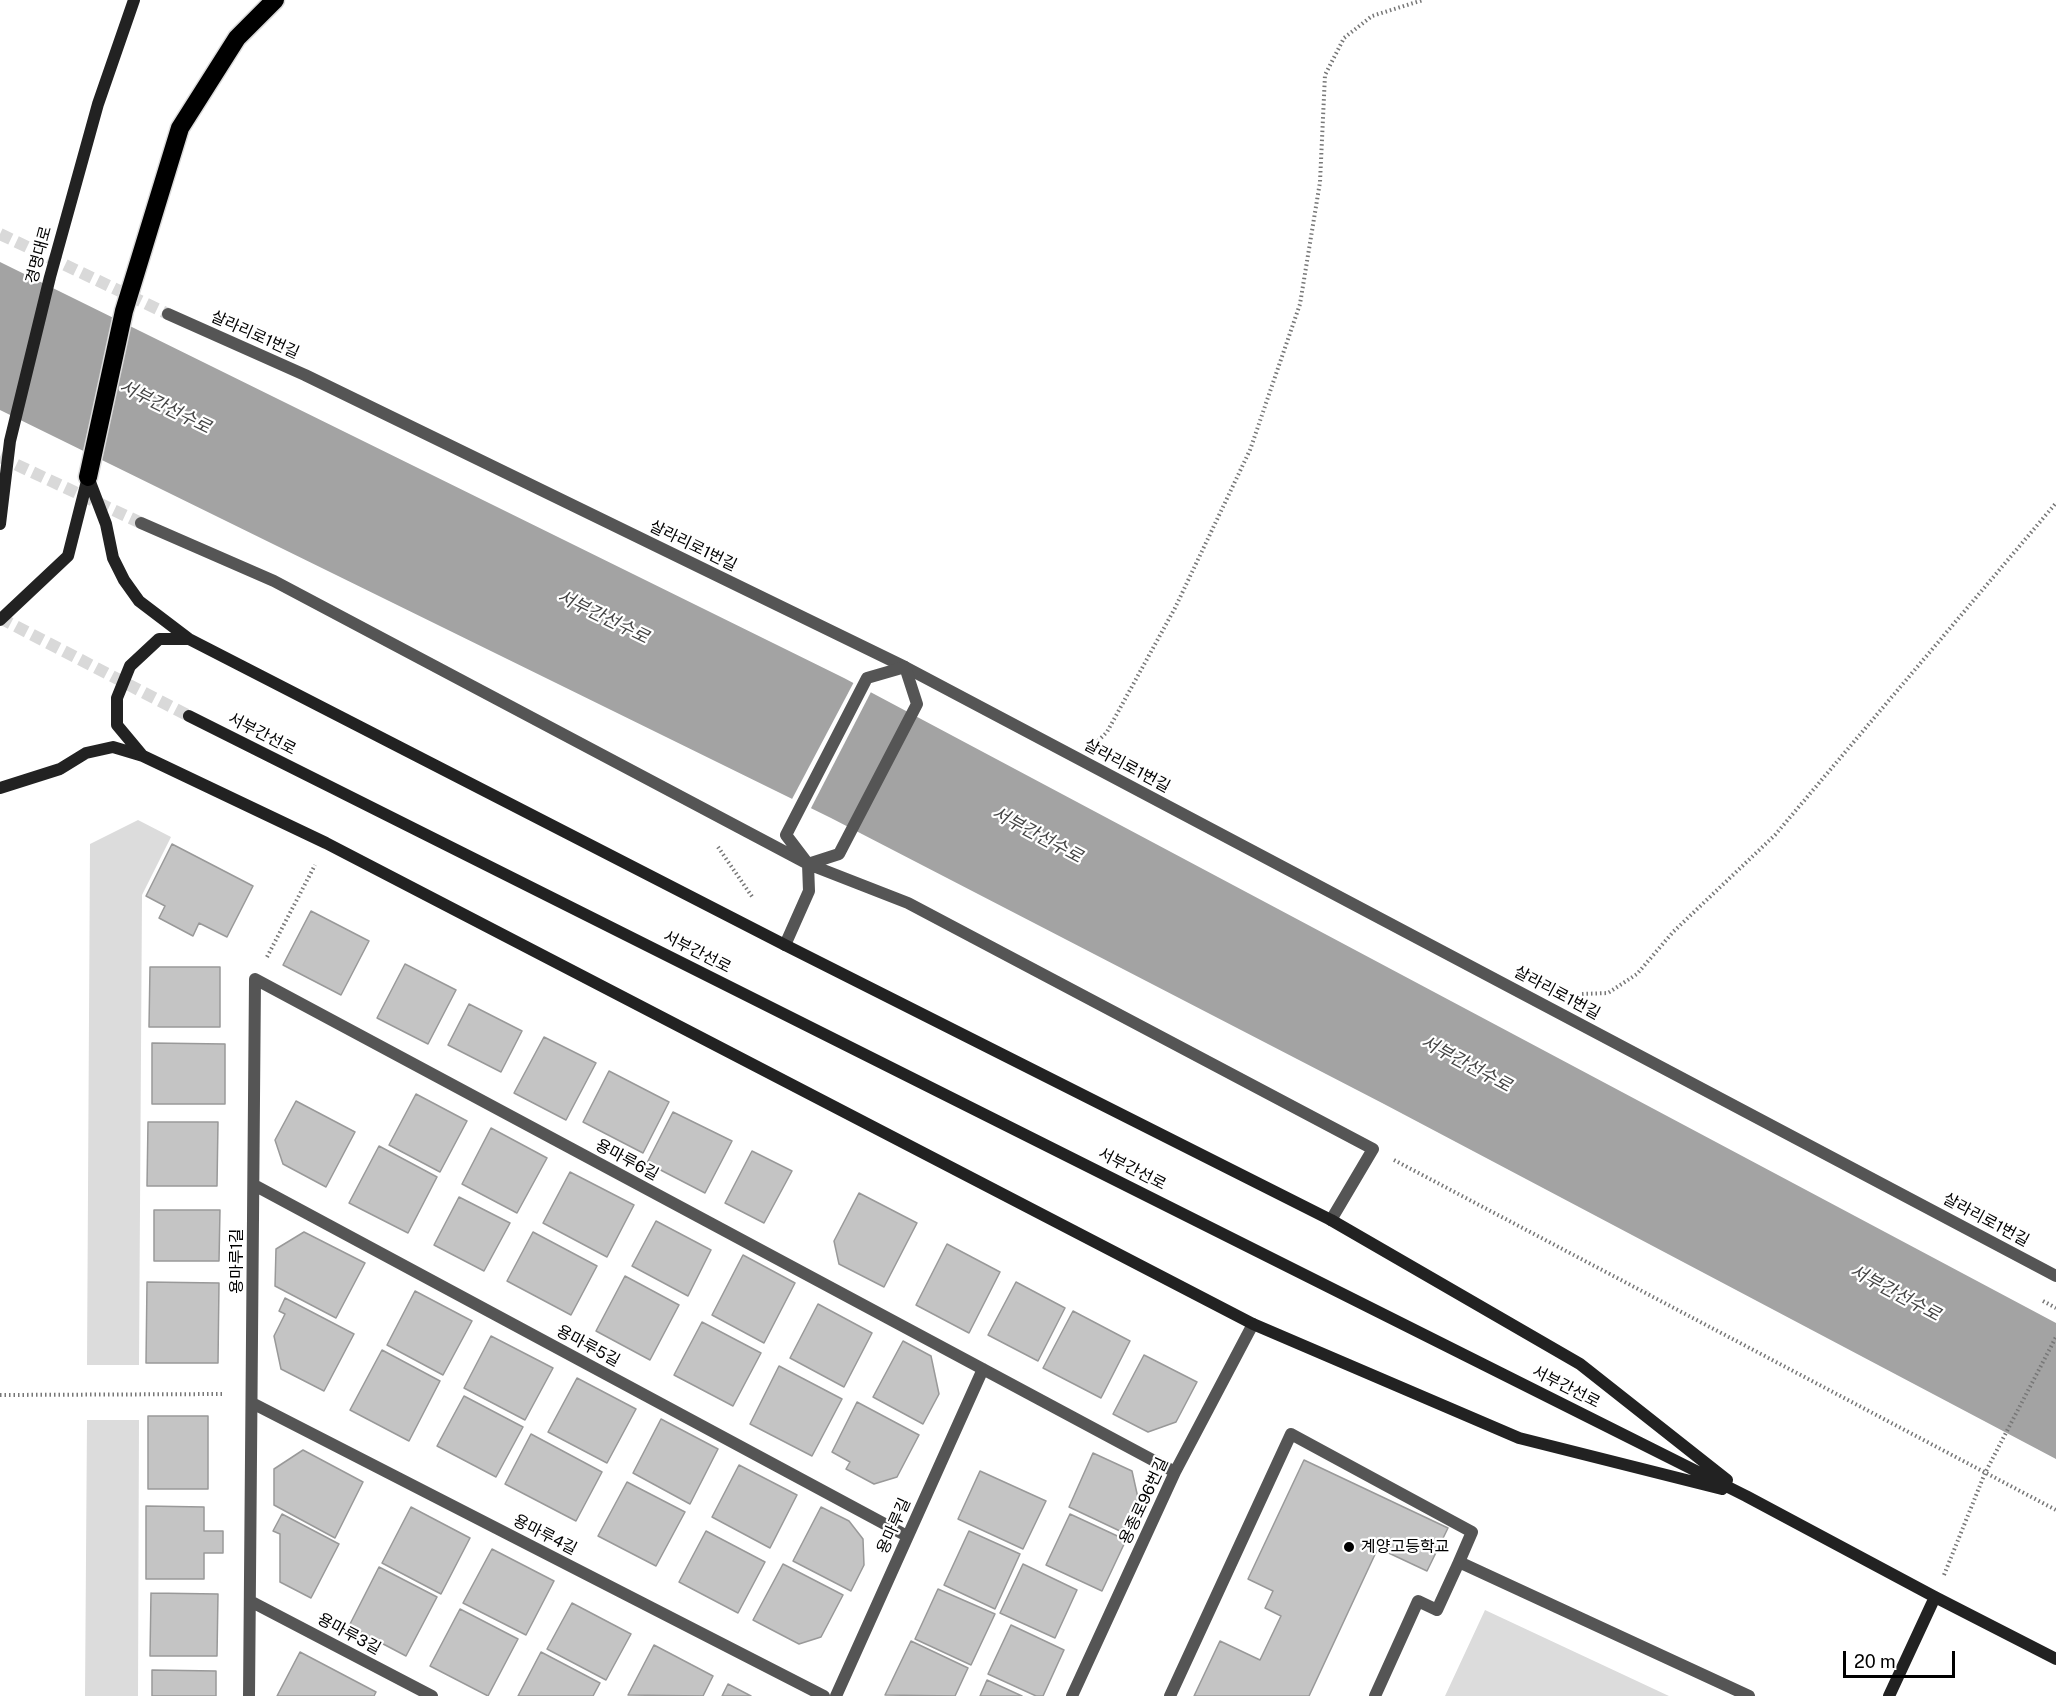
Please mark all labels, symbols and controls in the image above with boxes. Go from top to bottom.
street label: 경명대로 [22,224,56,286]
street label: 살라리로1번길 [208,307,302,363]
water label: 서부간선수로 [116,376,214,438]
street label: 살라리로1번길 [646,517,740,575]
water label: 서부간선수로 [554,586,652,648]
street label: 서부간선로 [225,709,299,759]
street label: 살라리로1번길 [1081,735,1173,797]
water label: 서부간선수로 [988,802,1086,868]
street label: 서부간선로 [660,927,734,977]
street label: 살라리로1번길 [1511,962,1603,1024]
water label: 서부간선수로 [1417,1031,1515,1097]
street label: 용마루6길 [592,1135,662,1185]
street label: 서부간선로 [1095,1144,1169,1194]
street label: 살라리로1번길 [1940,1189,2032,1251]
street label: 용마루1길 [227,1228,247,1294]
water label: 서부간선수로 [1846,1260,1944,1326]
street label: 용마루5길 [553,1321,623,1371]
street label: 서부간선로 [1529,1362,1603,1412]
street label: 용종로96번길 [1116,1455,1172,1547]
street label: 용마루길 [873,1495,915,1557]
street label: 용마루4길 [510,1511,580,1559]
place label: 계양고등학교 [1361,1537,1449,1557]
marker: 계양고등학교 [1342,1540,1356,1554]
street label: 용마루3길 [314,1609,384,1659]
scale bar [1846,1639,1958,1677]
text: 20 m [1854,1651,1896,1672]

